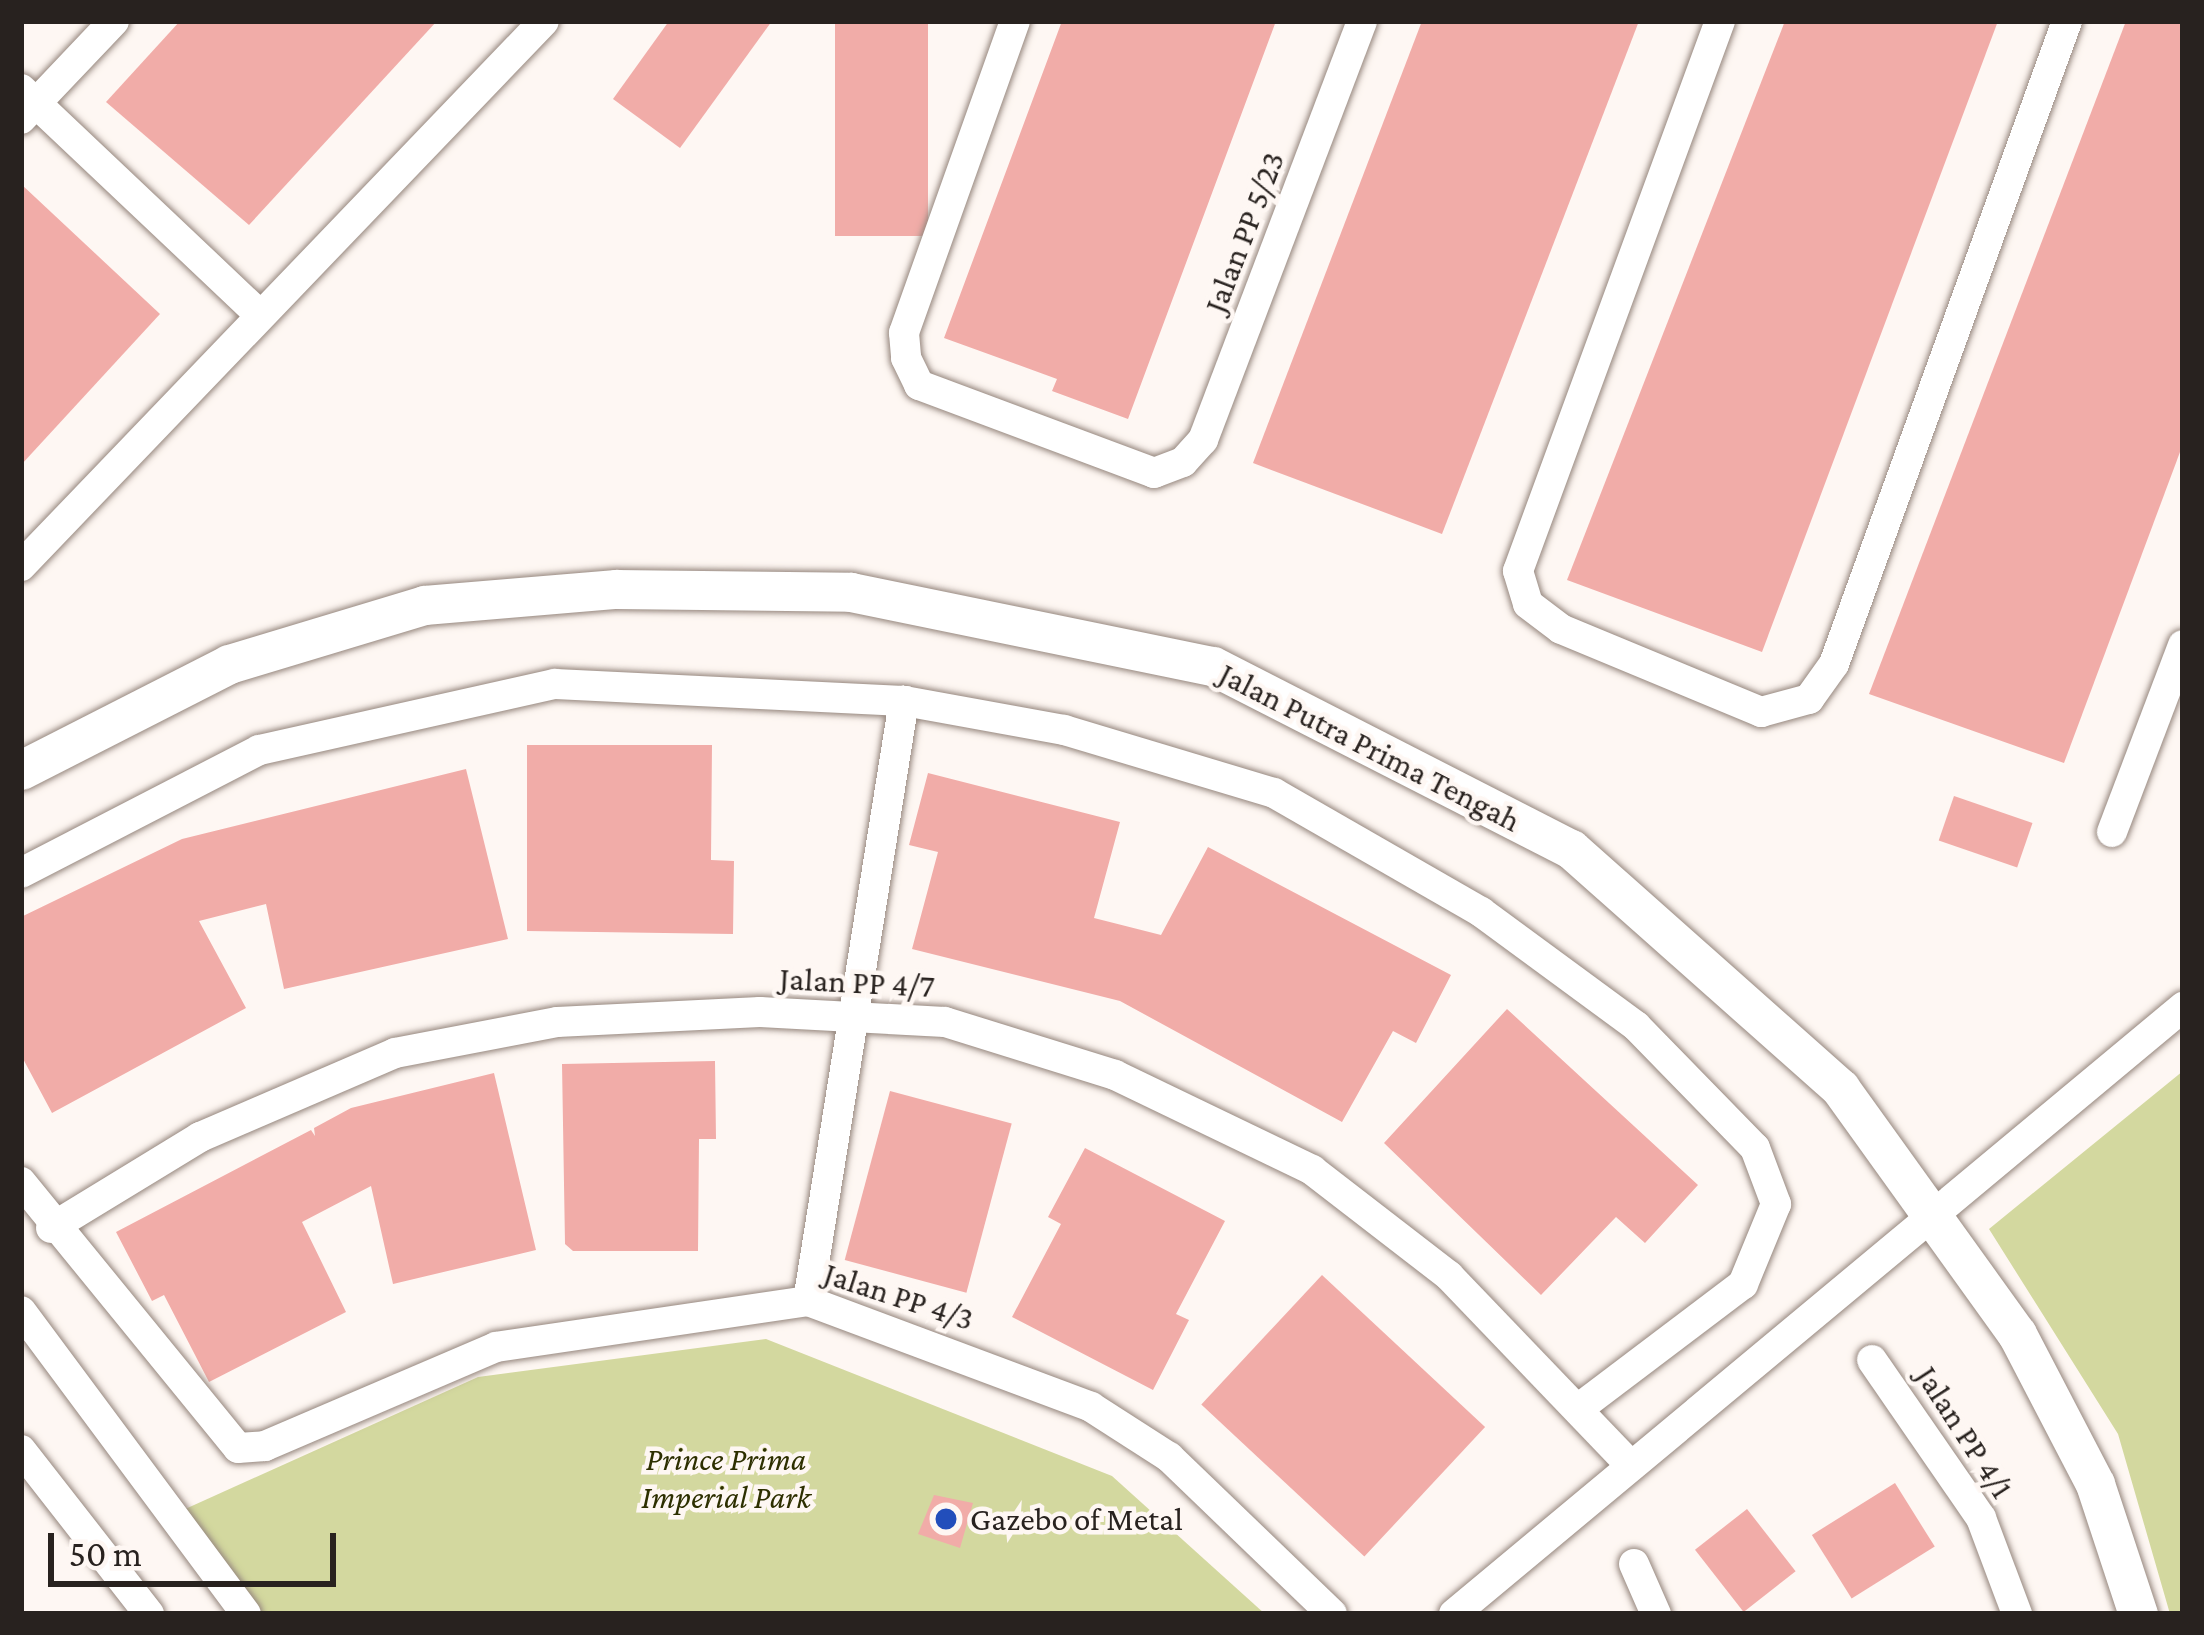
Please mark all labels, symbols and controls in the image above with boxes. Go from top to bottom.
street label: Jalan PP 5/23 [1195,146,1293,318]
street label: Jalan Putra Prima Tengah [1213,654,1527,840]
street label: Jalan PP 4/7 [779,958,935,1006]
street label: Jalan PP 4/3 [819,1253,979,1339]
street label: Jalan PP 4/1 [1908,1358,2022,1506]
park label: Prince Prima Imperial Park [641,1439,811,1517]
place label: Gazebo of Metal [970,1499,1183,1539]
marker: Gazebo of Metal [933,1506,959,1532]
scale bar [54,1509,342,1583]
text: 50 m [69,1534,142,1574]

